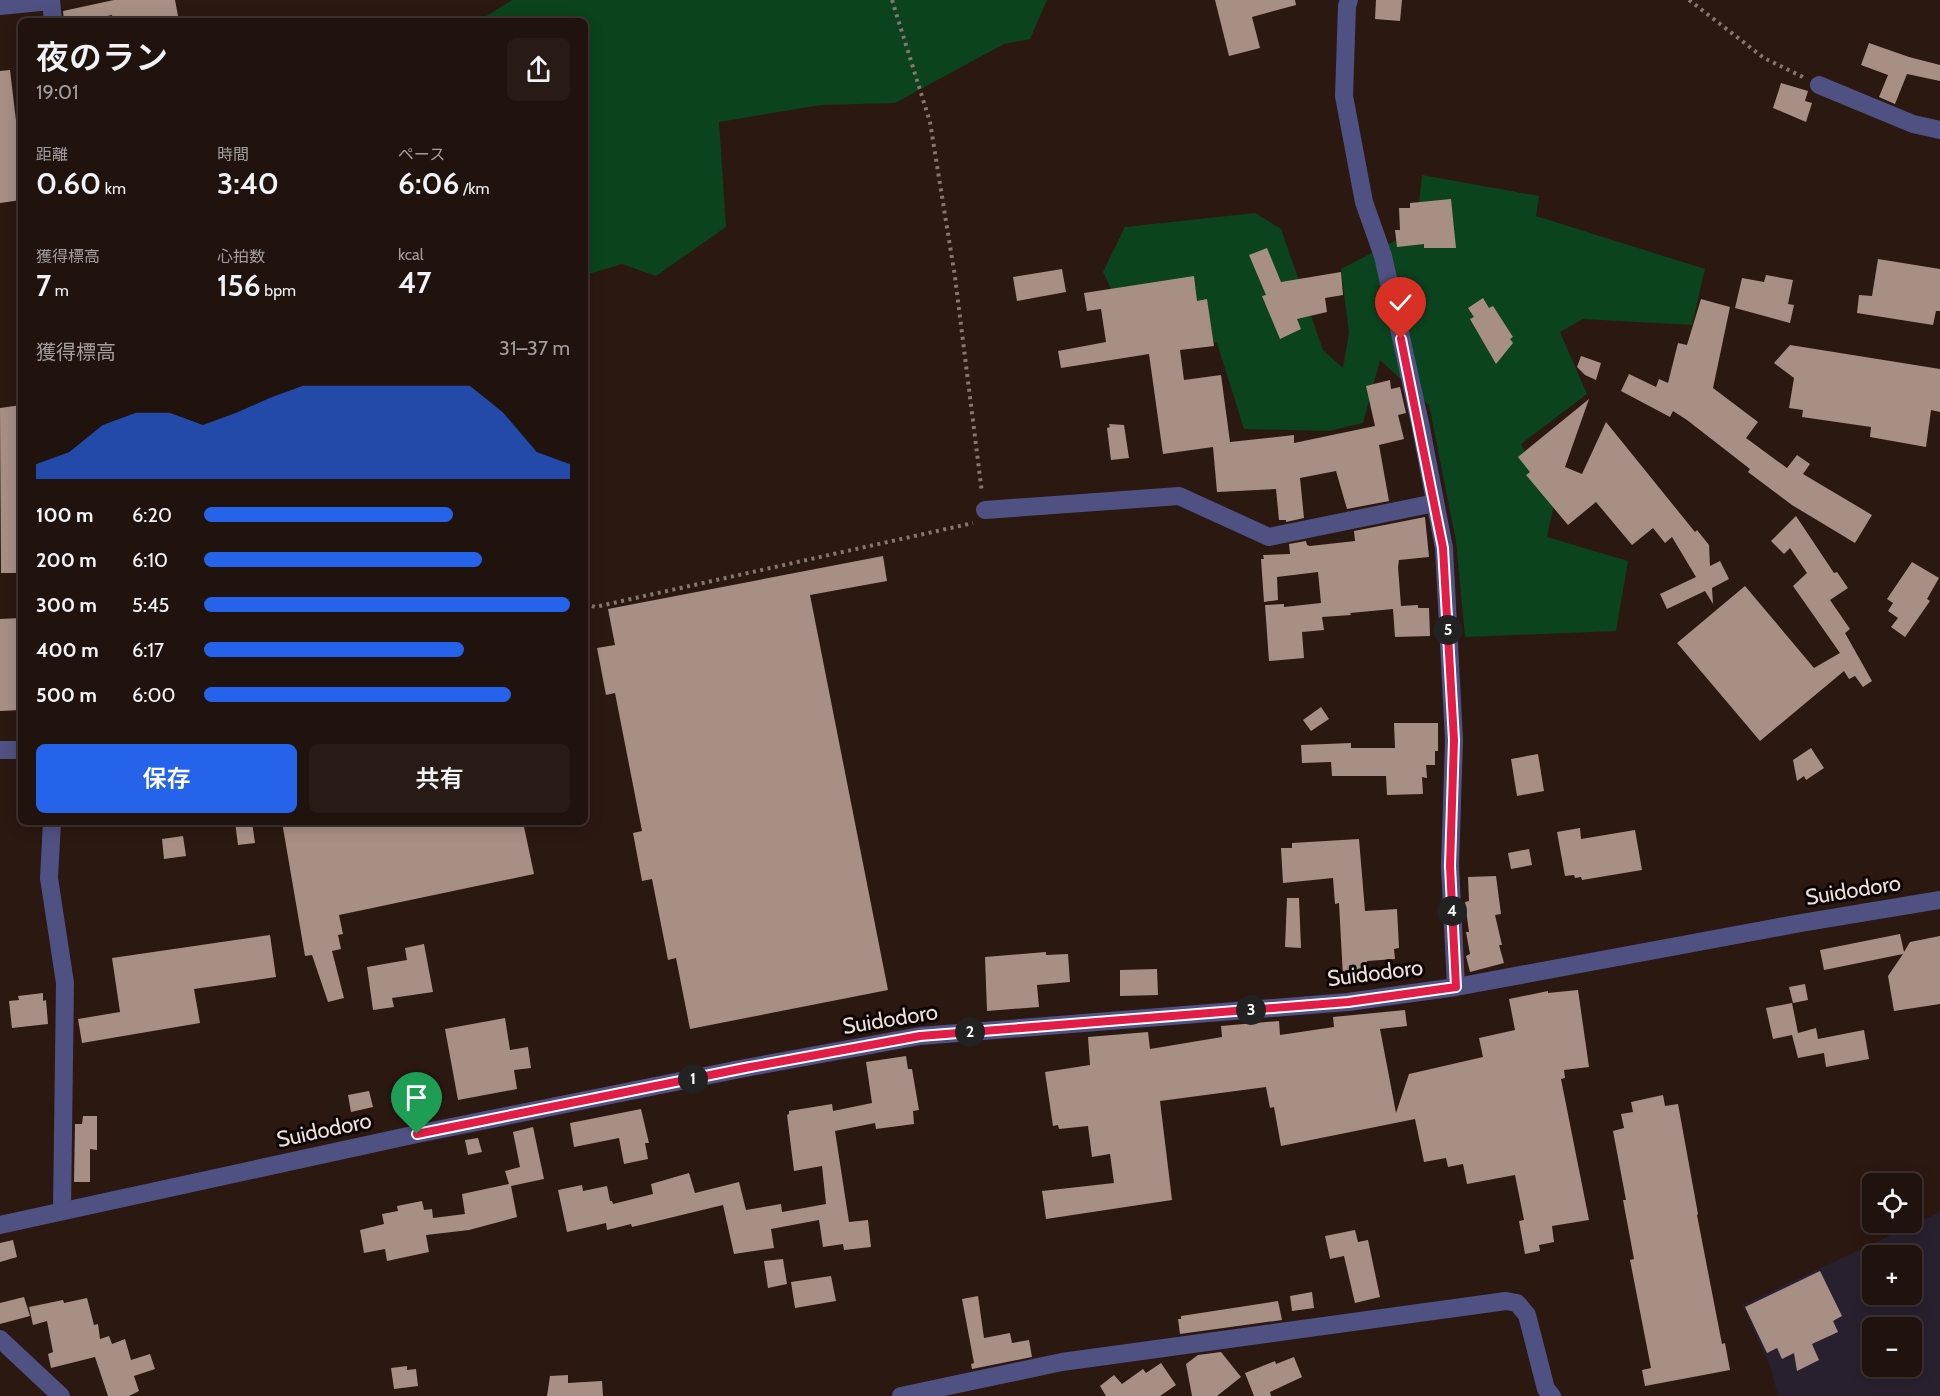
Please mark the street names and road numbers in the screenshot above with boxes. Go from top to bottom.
street label: Suidodoro [1803,869,1903,911]
street label: Suidodoro [1326,954,1424,992]
street label: Suidodoro [840,998,940,1040]
street label: Suidodoro [274,1107,374,1153]

